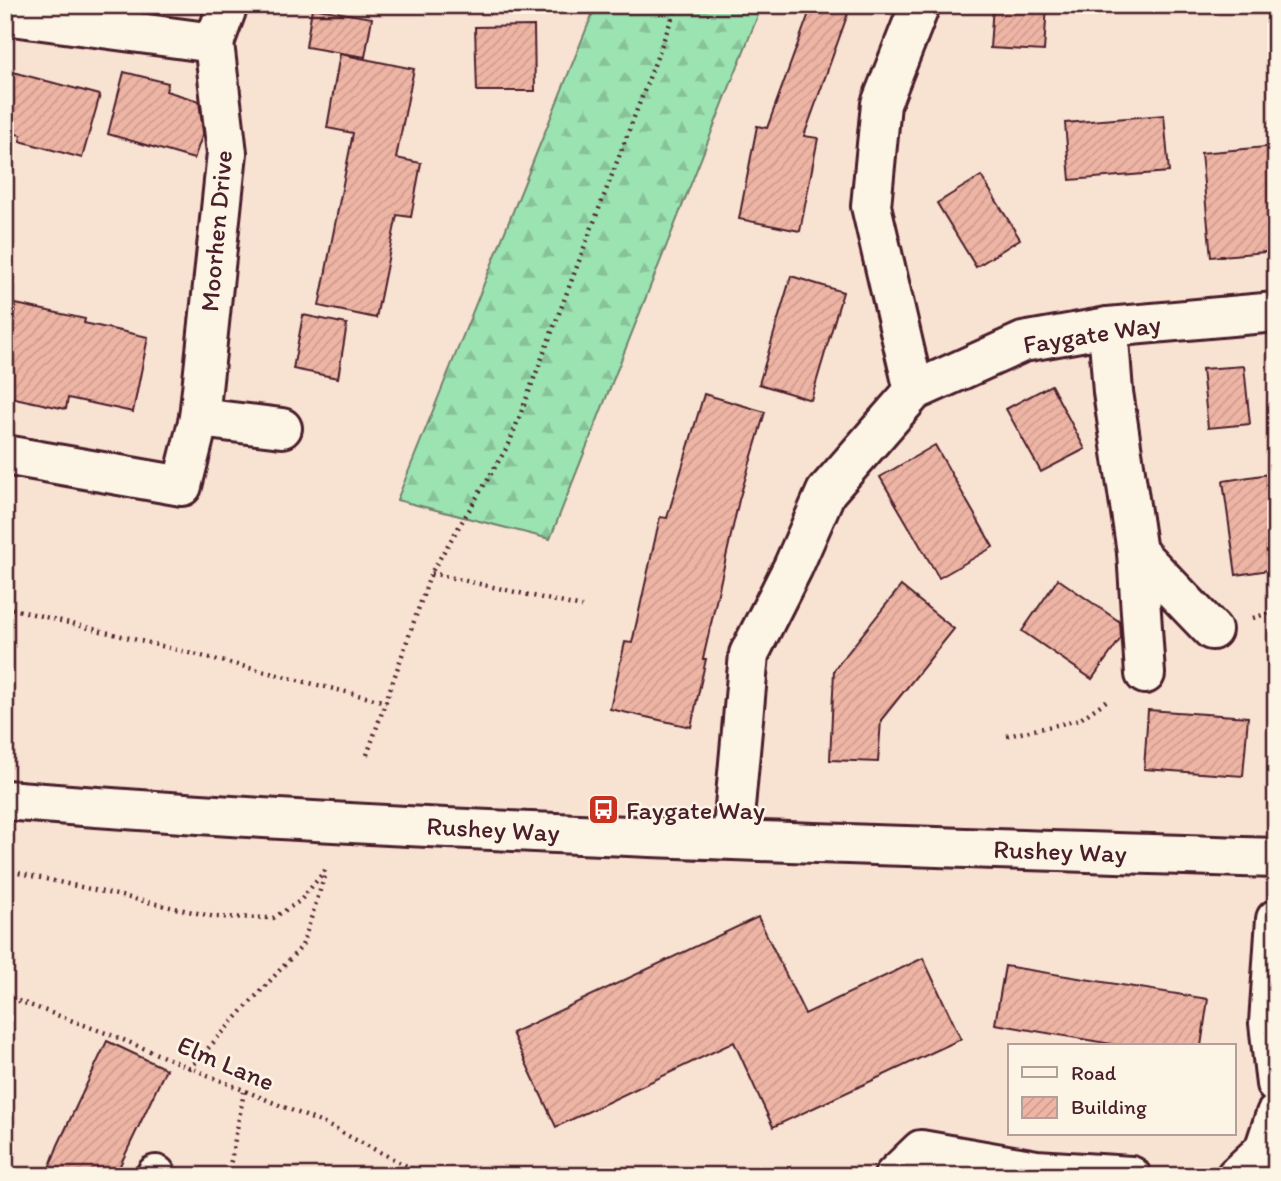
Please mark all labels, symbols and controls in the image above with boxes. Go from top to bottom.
street label: Moorhen Drive [193,149,239,313]
street label: Faygate Way [1021,307,1163,361]
bus stop icon: Faygate Way [586,793,620,827]
place label: Faygate Way [626,794,765,826]
street label: Rushey Way [426,810,560,848]
street label: Rushey Way [993,833,1127,869]
street label: Elm Lane [173,1028,279,1098]
legend [1008,1044,1236,1136]
text: Road [1071,1060,1117,1085]
text: Building [1071,1094,1147,1119]

